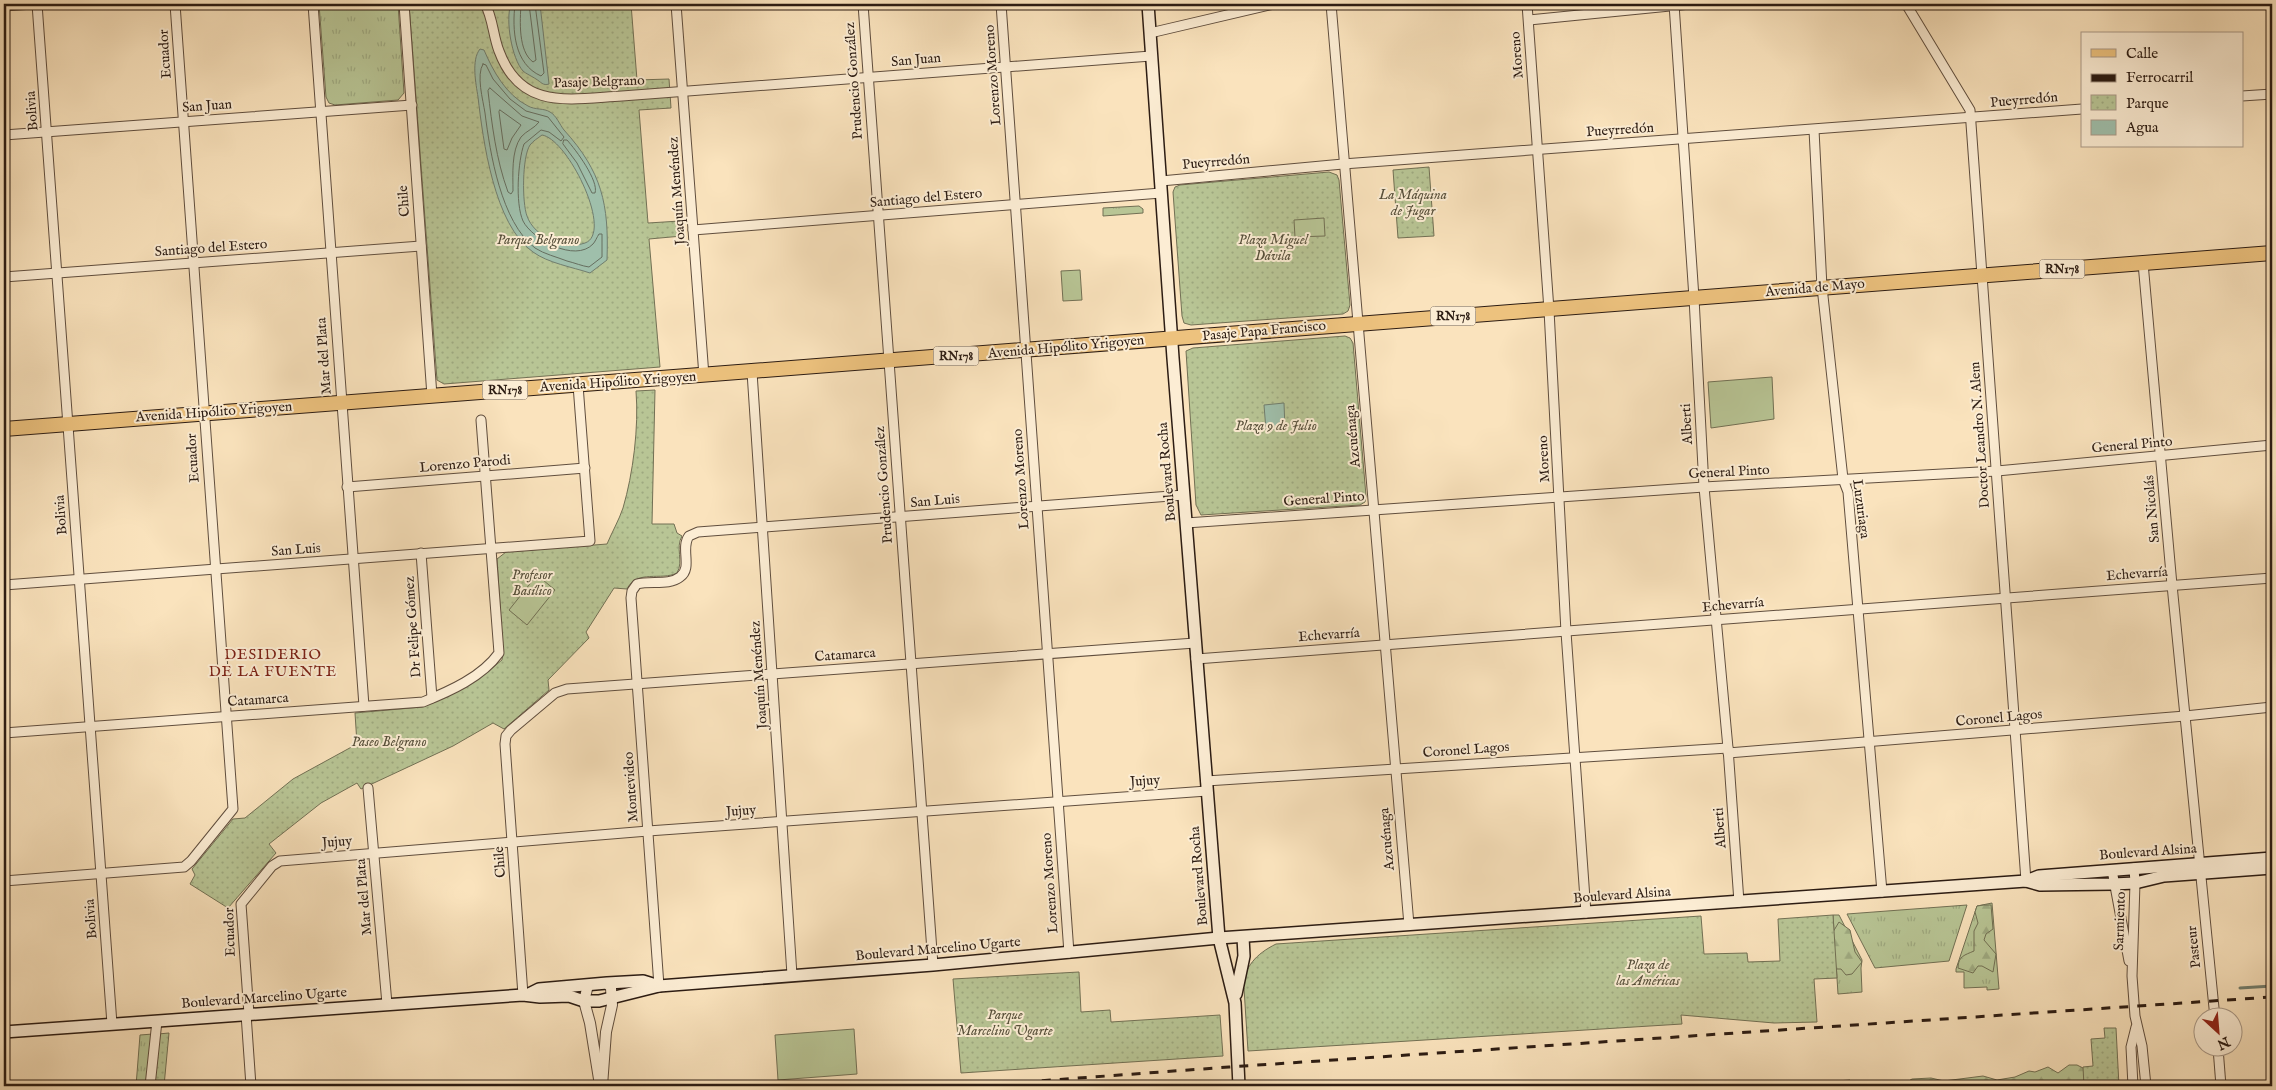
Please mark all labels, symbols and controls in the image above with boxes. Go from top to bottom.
street label: Prudencio González [841,21,867,140]
street label: Lorenzo Moreno [980,24,1005,126]
street label: Ecuador [154,29,176,79]
street label: Moreno [1506,30,1528,79]
legend [2081,32,2244,148]
text: Calle [2126,44,2158,63]
street label: San Juan [890,49,942,71]
text: Ferrocarril [2126,68,2194,87]
street label: Pasaje Belgrano [553,71,645,93]
street label: Pueyrredón [1989,88,2059,112]
street label: Bolivia [22,89,42,132]
text: Parque [2126,94,2169,113]
street label: San Juan [182,95,233,117]
text: Agua [2125,118,2159,137]
street label: Pueyrredón [1586,119,1655,141]
street label: Joaquín Menéndez [664,136,690,248]
street label: Pueyrredón [1181,150,1251,174]
street label: Chile [394,184,414,217]
street label: Santiago del Estero [869,184,983,212]
park label: La Máquina de Jugar [1378,186,1447,221]
park label: Parque Belgrano [497,231,579,250]
park label: Plaza Miguel Dávila [1238,231,1310,265]
street label: Santiago del Estero [154,235,268,261]
road number: RN178 [2040,260,2084,278]
street label: Avenida de Mayo [1764,275,1866,301]
road number: RN178 [1430,306,1476,326]
street label: Mar del Plata [312,316,336,395]
street label: Pasaje Papa Francisco [1201,317,1327,345]
street label: Avenida Hipólito Yrigoyen [986,331,1145,363]
road number: RN178 [934,346,978,366]
street label: Doctor Leandro N. Alem [1966,361,1994,509]
street label: Avenida Hipólito Yrigoyen [538,368,697,397]
road number: RN178 [482,380,528,400]
street label: Avenida Hipólito Yrigoyen [134,398,293,427]
street label: Azcuénaga [1341,403,1365,469]
street label: Alberti [1677,403,1697,446]
park label: Plaza 9 de Julio [1235,417,1317,435]
street label: Boulevard Rocha [1154,421,1180,522]
street label: Prudencio González [871,425,897,544]
street label: Lorenzo Moreno [1008,428,1033,530]
street label: General Pinto [2091,432,2174,457]
street label: Ecuador [182,433,204,483]
street label: Moreno [1534,435,1554,483]
street label: Lorenzo Parodi [419,451,512,477]
street label: General Pinto [1688,461,1770,483]
street label: San Nicolás [2140,474,2164,544]
street label: Luzuriaga [1848,478,1874,541]
street label: General Pinto [1283,487,1366,511]
street label: San Luis [909,490,961,512]
street label: Bolivia [51,493,71,536]
street label: San Luis [271,539,321,561]
street label: Echevarría [2106,563,2169,585]
park label: Profesor Basílico [512,566,554,600]
street label: Dr Felipe Gómez [400,575,426,678]
street label: Echevarría [1701,593,1766,617]
street label: Joaquín Menéndez [746,620,772,732]
street label: Echevarría [1298,624,1361,646]
street label: Catamarca [814,644,877,666]
district label: DESIDERIO DE LA FUENTE [209,645,337,681]
street label: Catamarca [227,689,290,711]
street label: Coronel Lagos [1955,705,2043,731]
park label: Paseo Belgrano [352,733,426,752]
street label: Coronel Lagos [1422,738,1510,762]
street label: Montevideo [620,751,642,823]
street label: Jujuy [1127,771,1161,791]
street label: Jujuy [723,801,757,821]
street label: Azcuénaga [1375,806,1399,872]
street label: Alberti [1710,807,1730,850]
street label: Boulevard Rocha [1186,825,1212,926]
street label: Jujuy [319,832,353,852]
street label: Lorenzo Moreno [1037,832,1062,934]
street label: Boulevard Alsina [2099,840,2198,864]
street label: Chile [490,845,510,878]
street label: Mar del Plata [352,857,376,936]
street label: Boulevard Alsina [1573,883,1672,907]
street label: Sarmiento [2110,891,2130,951]
street label: Bolivia [81,897,101,940]
street label: Ecuador [220,907,240,957]
street label: Pasteur [2183,925,2205,969]
street label: Boulevard Marcelino Ugarte [855,933,1022,965]
park label: Plaza de las Américas [1616,956,1681,990]
street label: Boulevard Marcelino Ugarte [181,983,348,1013]
park label: Parque Marcelino Ugarte [957,1006,1053,1041]
north arrow [2194,1008,2244,1058]
text: N [2214,1032,2234,1054]

